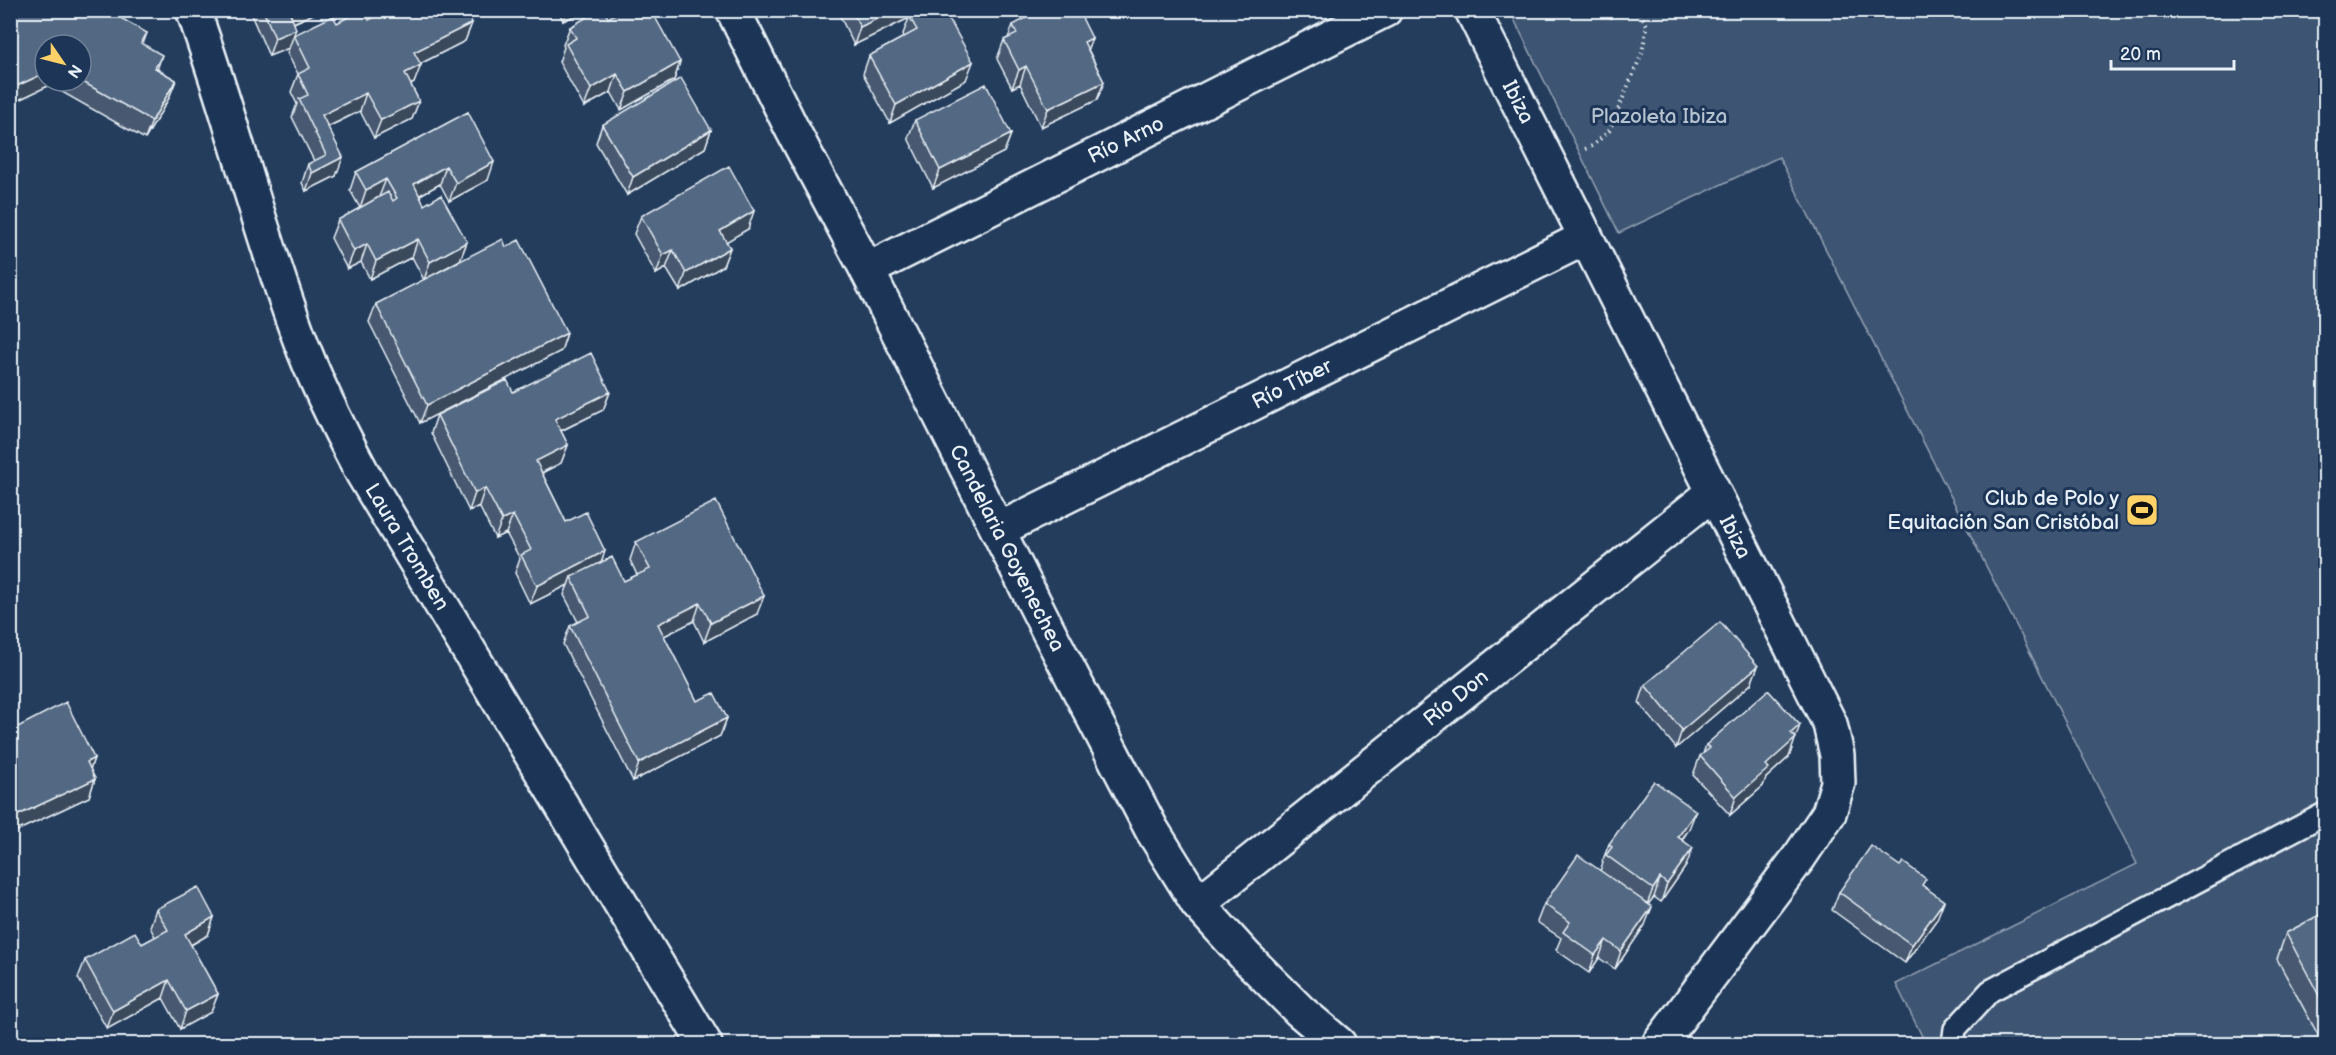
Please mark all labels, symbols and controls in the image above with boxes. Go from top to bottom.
north arrow [33,33,93,93]
scale bar [2111,33,2234,71]
text: 20 m [2120,44,2161,65]
text: N [63,60,85,81]
street label: Ibiza [1497,76,1539,128]
park label: Plazoleta Ibiza [1591,104,1727,129]
street label: Río Arno [1084,111,1168,169]
street label: Río Tíber [1248,353,1337,415]
street label: Candelaria Goyenechea [944,440,1070,656]
street label: Laura Tromben [359,479,455,615]
place label: Club de Polo y Equitación San Cristóbal [1887,486,2119,535]
sports icon: Club de Polo y Equitación San Cristóbal [2124,492,2160,528]
street label: Ibiza [1714,511,1756,563]
street label: Río Don [1418,664,1494,732]

